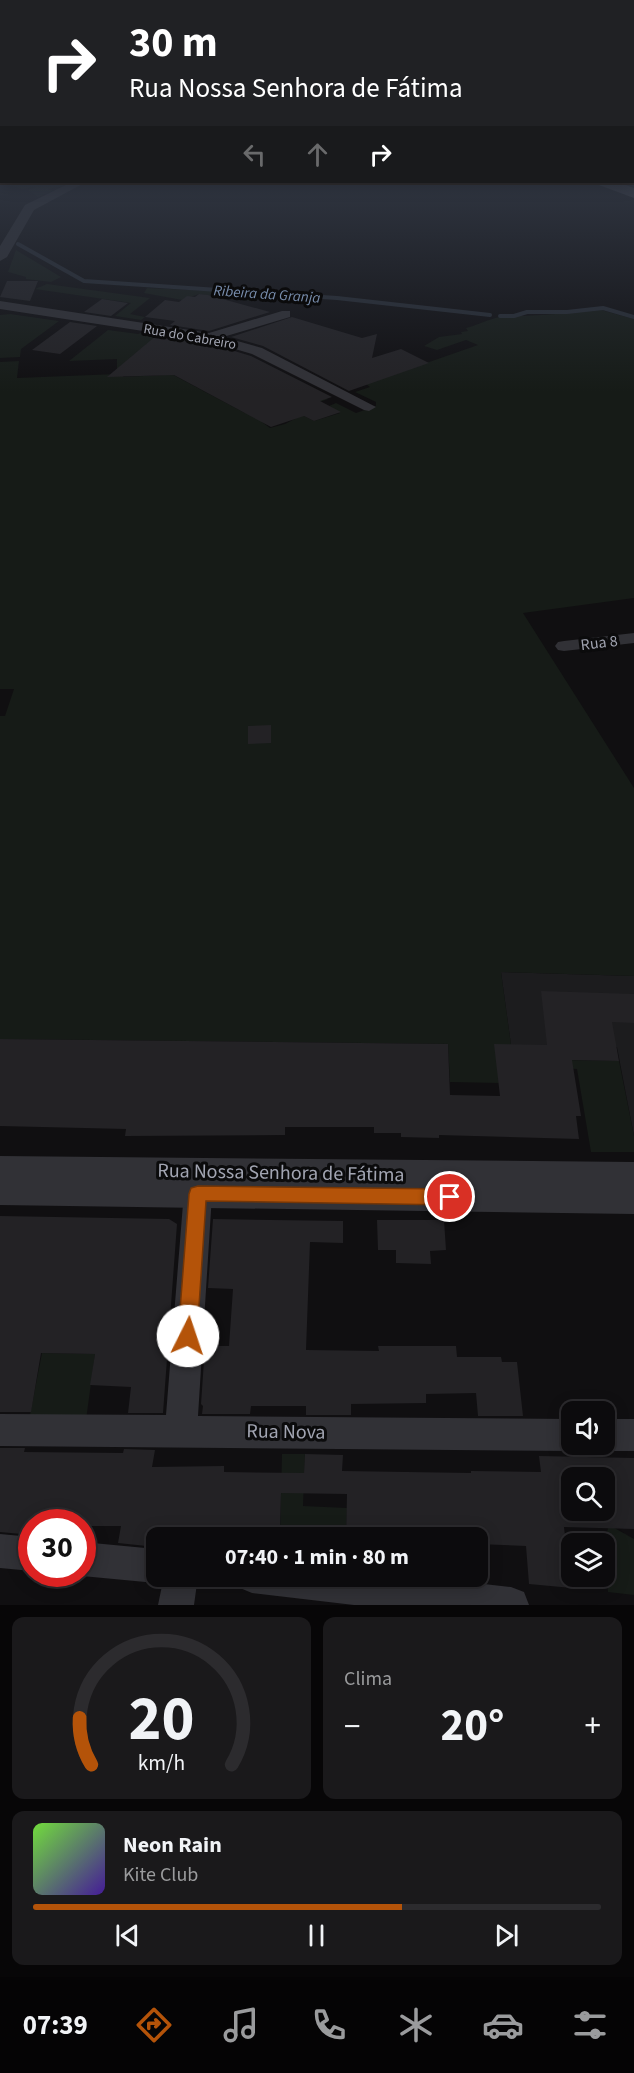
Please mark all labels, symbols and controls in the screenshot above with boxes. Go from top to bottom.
text: 30 m [129,13,218,73]
icon: right [30,24,108,102]
text: Rua Nossa Senhora de Fátima [129,69,463,108]
icon: left [238,138,271,171]
icon: ahead [301,138,334,171]
icon: right [364,138,397,171]
water label: Ribeira da Granja [213,280,321,309]
street label: Rua do Cabreiro [142,319,238,355]
street label: Rua 8 [579,630,619,656]
street label: Rua Nossa Senhora de Fátima [157,1157,405,1189]
pin [424,1171,475,1222]
icon: arrive [433,1180,466,1213]
position arrow [156,1304,220,1368]
map controls [561,1401,615,1587]
button: sound [561,1401,615,1455]
street label: Rua Nova [246,1417,326,1447]
button: search [561,1467,615,1521]
speed limit sign: 30 [18,1509,96,1587]
button: layers [561,1533,615,1587]
text: 07:40 · 1 min · 80 m [225,1541,409,1573]
text: Clima [344,1665,392,1693]
text: 20 [129,1675,194,1764]
text: 20° [441,1694,504,1758]
text: − [344,1703,360,1750]
text: + [585,1703,601,1750]
text: km/h [138,1748,185,1779]
text: Neon Rain [123,1829,222,1861]
text: Kite Club [123,1861,198,1889]
icon: previous [111,1919,144,1952]
icon: pause [300,1919,333,1952]
icon: next [490,1919,523,1952]
icon: directions [133,2004,175,2046]
icon: music [220,2004,262,2046]
icon: phone [308,2004,350,2046]
icon: climate [395,2004,437,2046]
icon: car [482,2004,524,2046]
icon: filters [569,2004,611,2046]
text: 07:39 [23,2006,88,2045]

